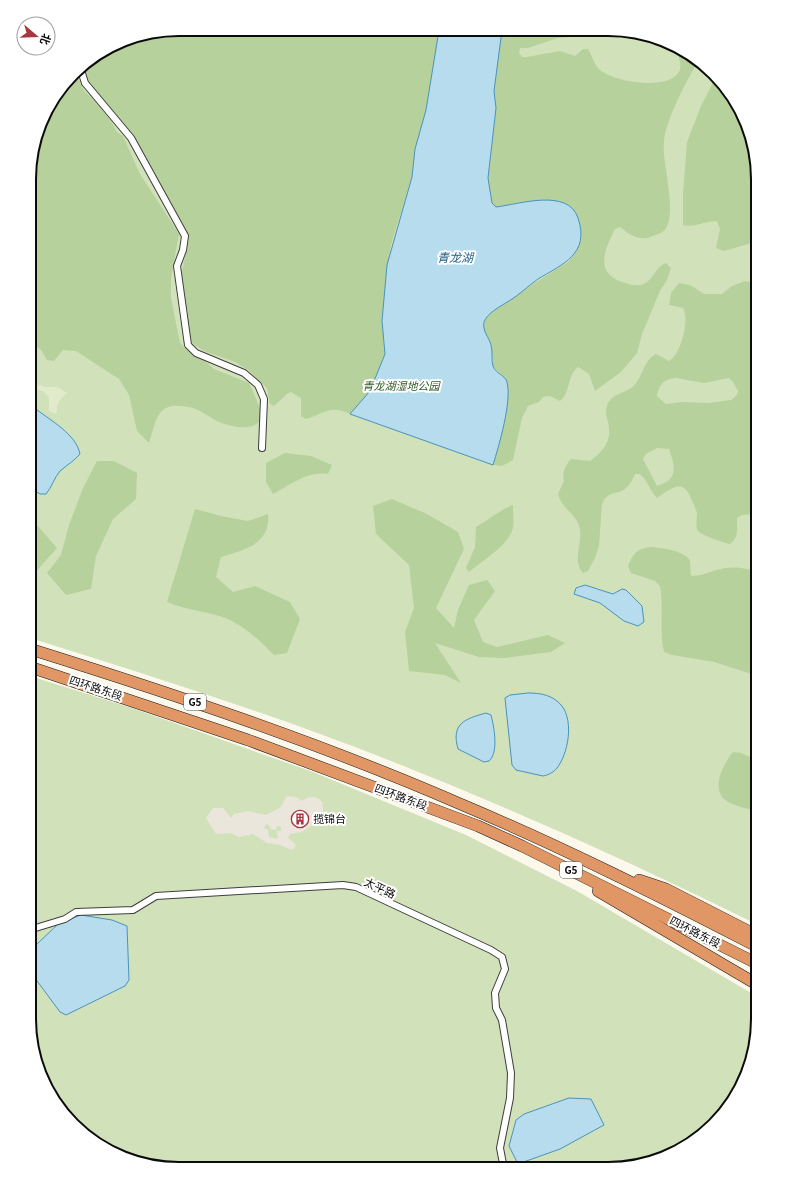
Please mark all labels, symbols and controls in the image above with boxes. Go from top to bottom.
north arrow [16,16,56,56]
text: 北 [37,32,56,47]
water label: 青龙湖 [437,248,475,265]
park label: 青龙湖湿地公园 [363,377,441,393]
street label: 四环路东段 [68,671,125,703]
road number: G5 [184,694,206,710]
street label: 四环路东段 [373,779,430,813]
building icon: 揽锦台 [290,809,310,829]
place label: 揽锦台 [313,810,346,826]
road number: G5 [560,862,582,878]
street label: 太平路 [362,873,399,901]
street label: 四环路东段 [667,911,724,951]

